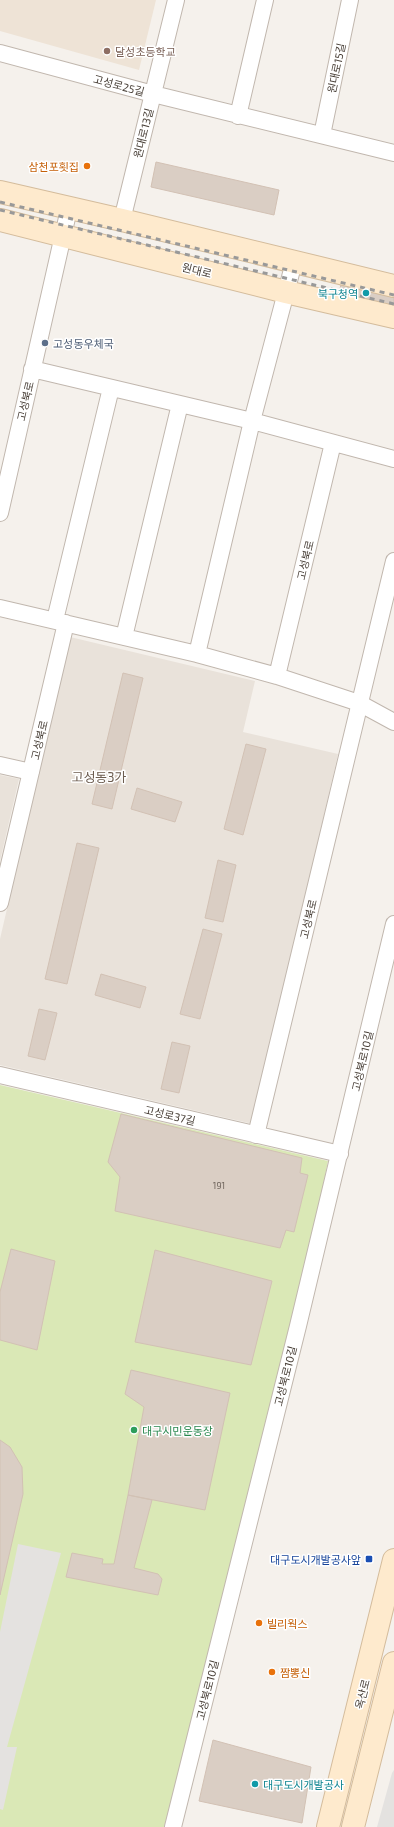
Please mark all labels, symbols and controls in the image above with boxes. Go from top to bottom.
street label: 원대로15길 [324,42,348,94]
place label: 달성초등학교 [115,45,176,58]
marker: 달성초등학교 [102,46,112,56]
street label: 고성로25길 [92,72,146,98]
street label: 원대로13길 [131,107,155,159]
place label: 삼천포횟집 [28,160,79,173]
marker: 삼천포횟집 [82,161,92,171]
street label: 원대로 [181,260,213,280]
place label: 북구청역 [318,287,358,300]
marker: 북구청역 [361,288,371,298]
place label: 고성동우체국 [53,337,114,350]
marker: 고성동우체국 [40,338,50,348]
street label: 고성북로 [14,380,36,422]
street label: 고성북로 [294,539,316,581]
street label: 고성북로 [28,719,50,761]
district label: 고성동3가 [71,769,127,785]
street label: 고성북로 [297,898,319,940]
street label: 고성북로10길 [349,1030,375,1092]
street label: 고성로37길 [143,1103,197,1127]
house number: 191 [213,1180,225,1191]
street label: 고성북로10길 [271,1345,299,1407]
place label: 대구시민운동장 [142,1424,213,1437]
marker: 대구시민운동장 [129,1425,139,1435]
place label: 대구도시개발공사앞 [270,1553,361,1566]
marker: 대구도시개발공사앞 [364,1554,374,1564]
place label: 빌리웍스 [267,1617,307,1630]
marker: 빌리웍스 [254,1618,264,1628]
street label: 고성북로10길 [193,1659,221,1721]
place label: 짬뽕신 [280,1666,310,1679]
marker: 짬뽕신 [267,1667,277,1677]
street label: 옥산로 [352,1678,372,1710]
place label: 대구도시개발공사 [263,1778,344,1791]
marker: 대구도시개발공사 [250,1779,260,1789]

